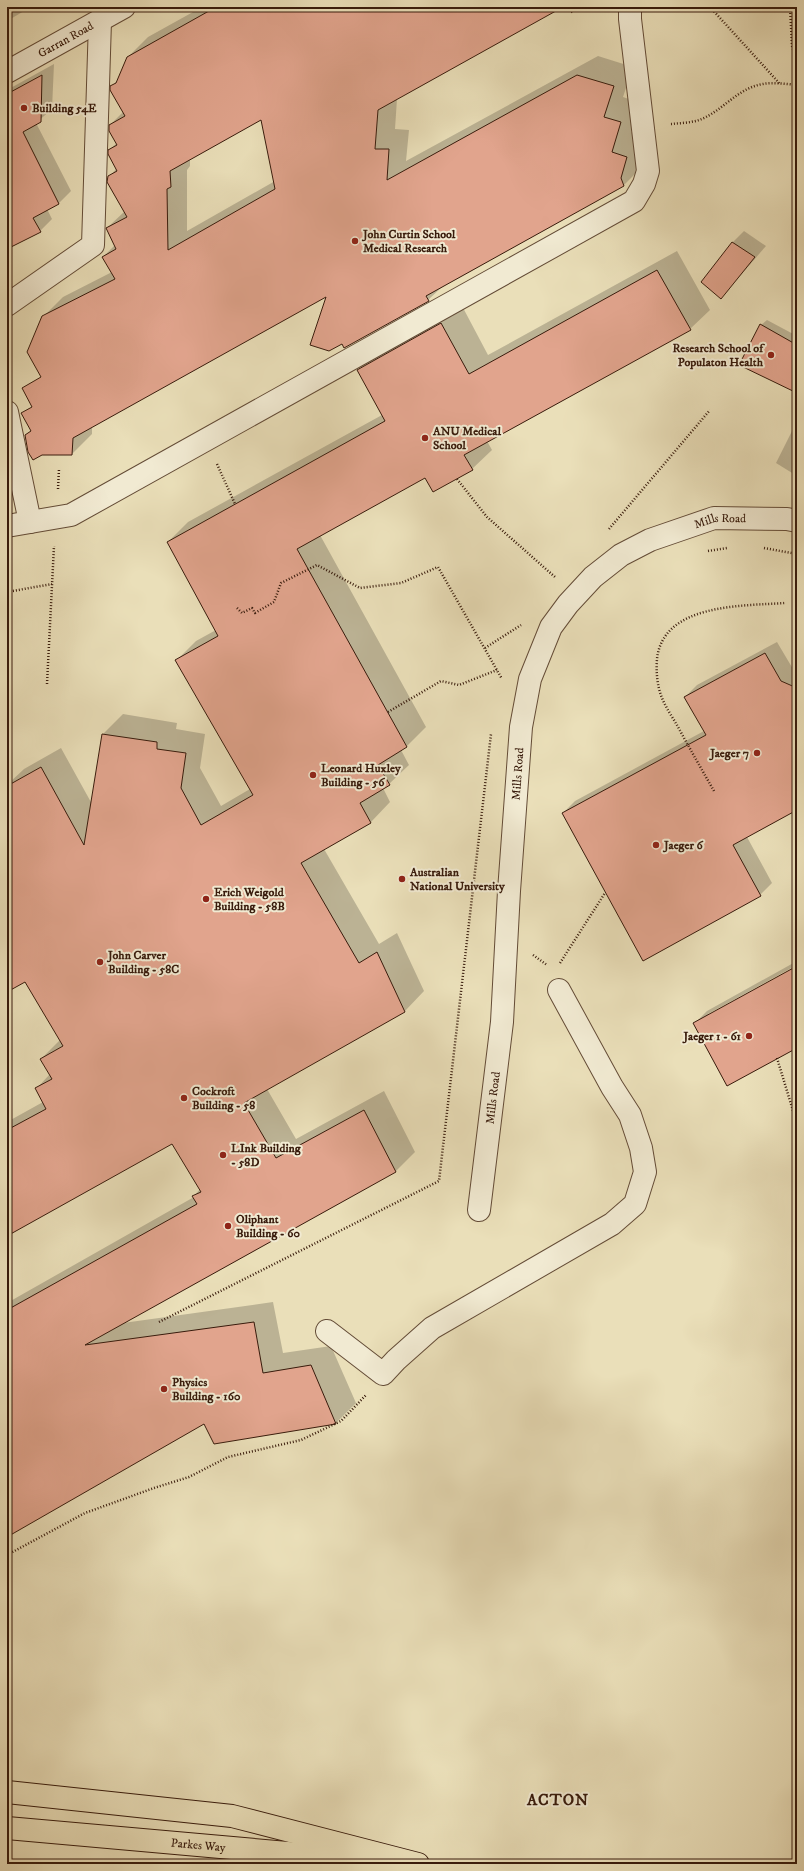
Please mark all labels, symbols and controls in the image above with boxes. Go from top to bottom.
street label: Garran Road [35,18,96,61]
place label: Building 54E [32,101,97,116]
marker: Building 54E [19,103,29,113]
place label: John Curtin School Medical Research [361,227,456,256]
marker: John Curtin School Medical Research [350,236,360,246]
place label: Research School of Populaton Health [672,341,765,370]
marker: Research School of Populaton Health [766,350,776,360]
place label: ANU Medical School [432,424,501,453]
marker: ANU Medical School [420,433,430,443]
street label: Mills Road [692,511,746,532]
place label: Jaeger 7 [708,746,749,761]
street label: Mills Road [509,747,527,801]
marker: Jaeger 7 [752,748,762,758]
place label: Leonard Huxley Building - 56 [321,761,401,790]
marker: Leonard Huxley Building - 56 [308,770,318,780]
place label: Jaeger 6 [662,838,703,853]
marker: Jaeger 6 [651,840,661,850]
place label: Australian National University [409,865,505,894]
marker: Australian National University [397,874,407,884]
place label: Erich Weigold Building - 58B [214,885,285,914]
marker: Erich Weigold Building - 58B [201,894,211,904]
place label: John Carver Building - 58C [106,948,179,977]
marker: John Carver Building - 58C [95,957,105,967]
place label: Jaeger 1 - 61 [682,1029,742,1044]
marker: Jaeger 1 - 61 [744,1031,754,1041]
street label: Mills Road [483,1071,504,1125]
place label: Cockroft Building - 58 [192,1084,255,1113]
marker: Cockroft Building - 58 [179,1093,189,1103]
place label: LInk Building - 58D [231,1141,302,1170]
marker: LInk Building - 58D [218,1150,228,1160]
place label: Oliphant Building - 60 [236,1212,301,1241]
marker: Oliphant Building - 60 [223,1221,233,1231]
place label: Physics Building - 160 [172,1375,241,1404]
marker: Physics Building - 160 [159,1384,169,1394]
district label: ACTON [526,1790,589,1810]
street label: Parkes Way [170,1836,227,1855]

